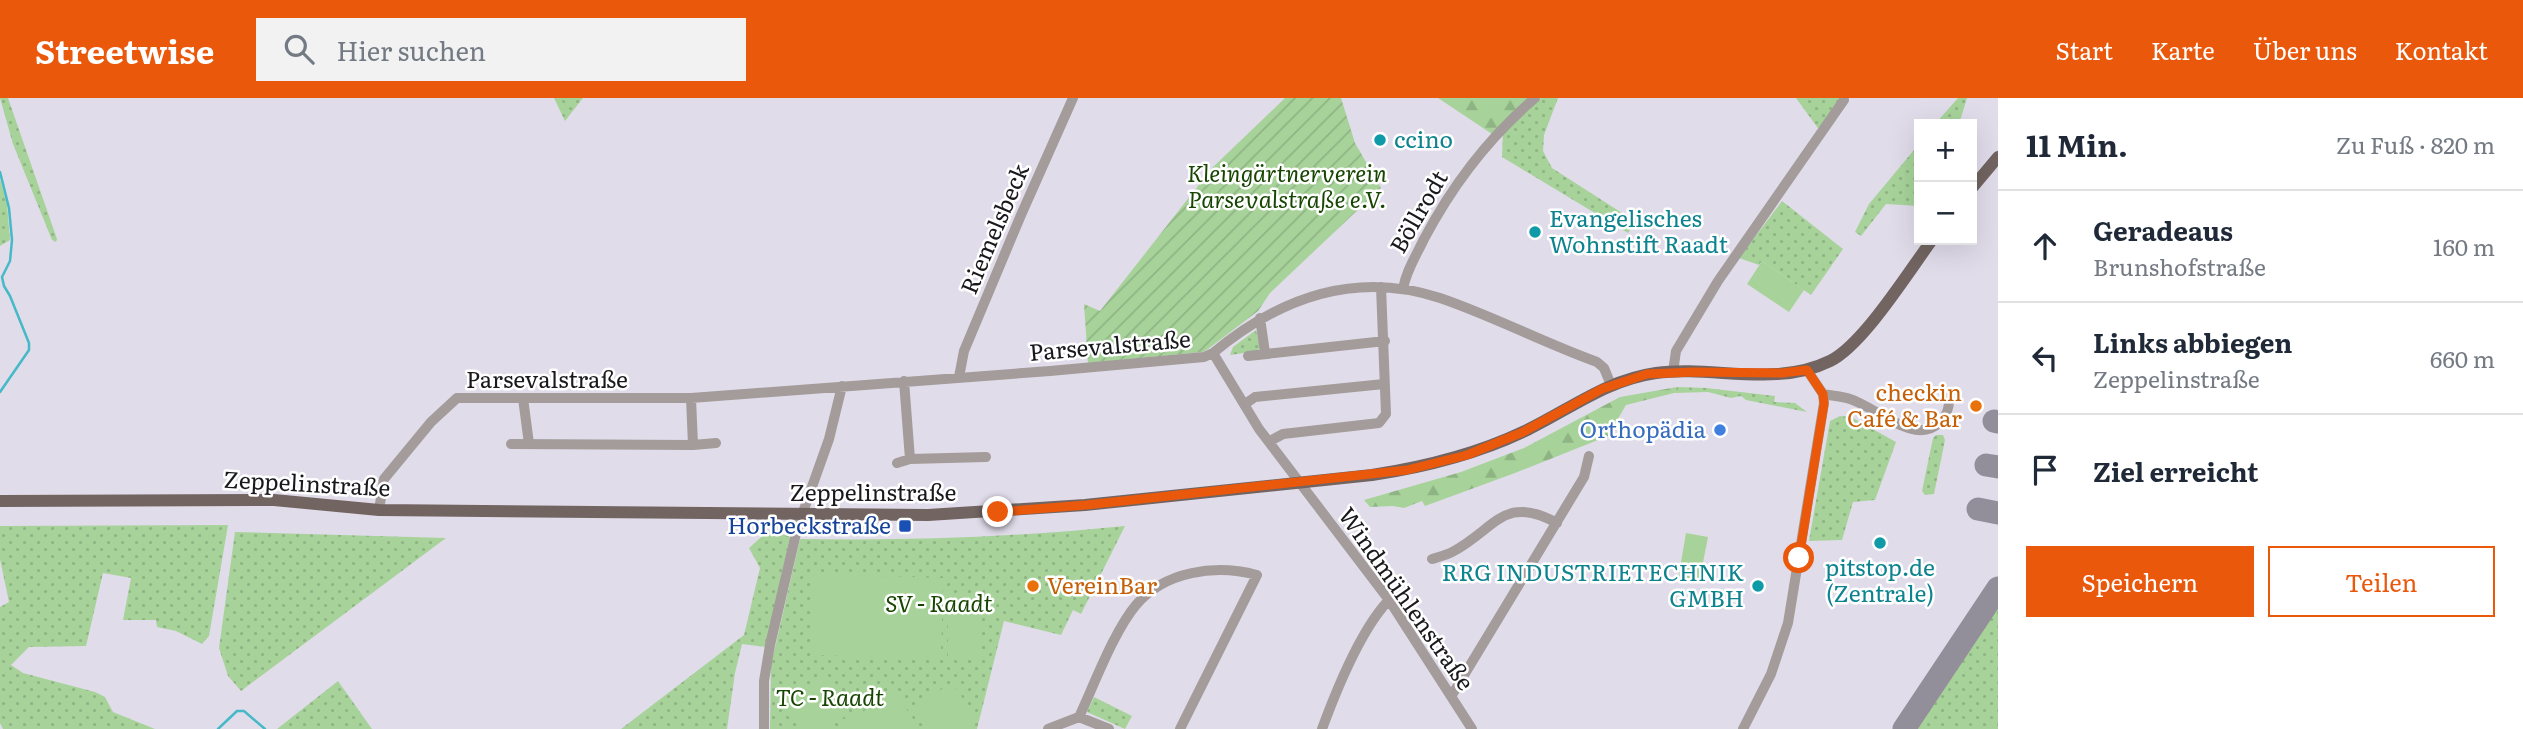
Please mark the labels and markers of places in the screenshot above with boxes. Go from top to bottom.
place label: ccino [1394,121,1453,155]
marker: ccino [1372,132,1388,148]
place label: Evangelisches Wohnstift Raadt [1549,200,1729,260]
marker: Evangelisches Wohnstift Raadt [1527,224,1543,240]
place label: checkin Café & Bar [1847,374,1962,434]
marker: checkin Café & Bar [1968,398,1984,414]
place label: Orthopädia [1579,411,1707,445]
marker: Orthopädia [1712,422,1728,438]
place label: Horbeckstraße [727,507,891,541]
marker: Horbeckstraße [897,518,913,534]
marker: pitstop.de (Zentrale) [1872,535,1888,551]
place label: pitstop.de (Zentrale) [1825,549,1935,609]
place label: RRG INDUSTRIETECHNIK GMBH [1442,554,1744,614]
place label: VereinBar [1047,567,1157,601]
marker: VereinBar [1025,578,1041,594]
marker: RRG INDUSTRIETECHNIK GMBH [1750,578,1766,594]

